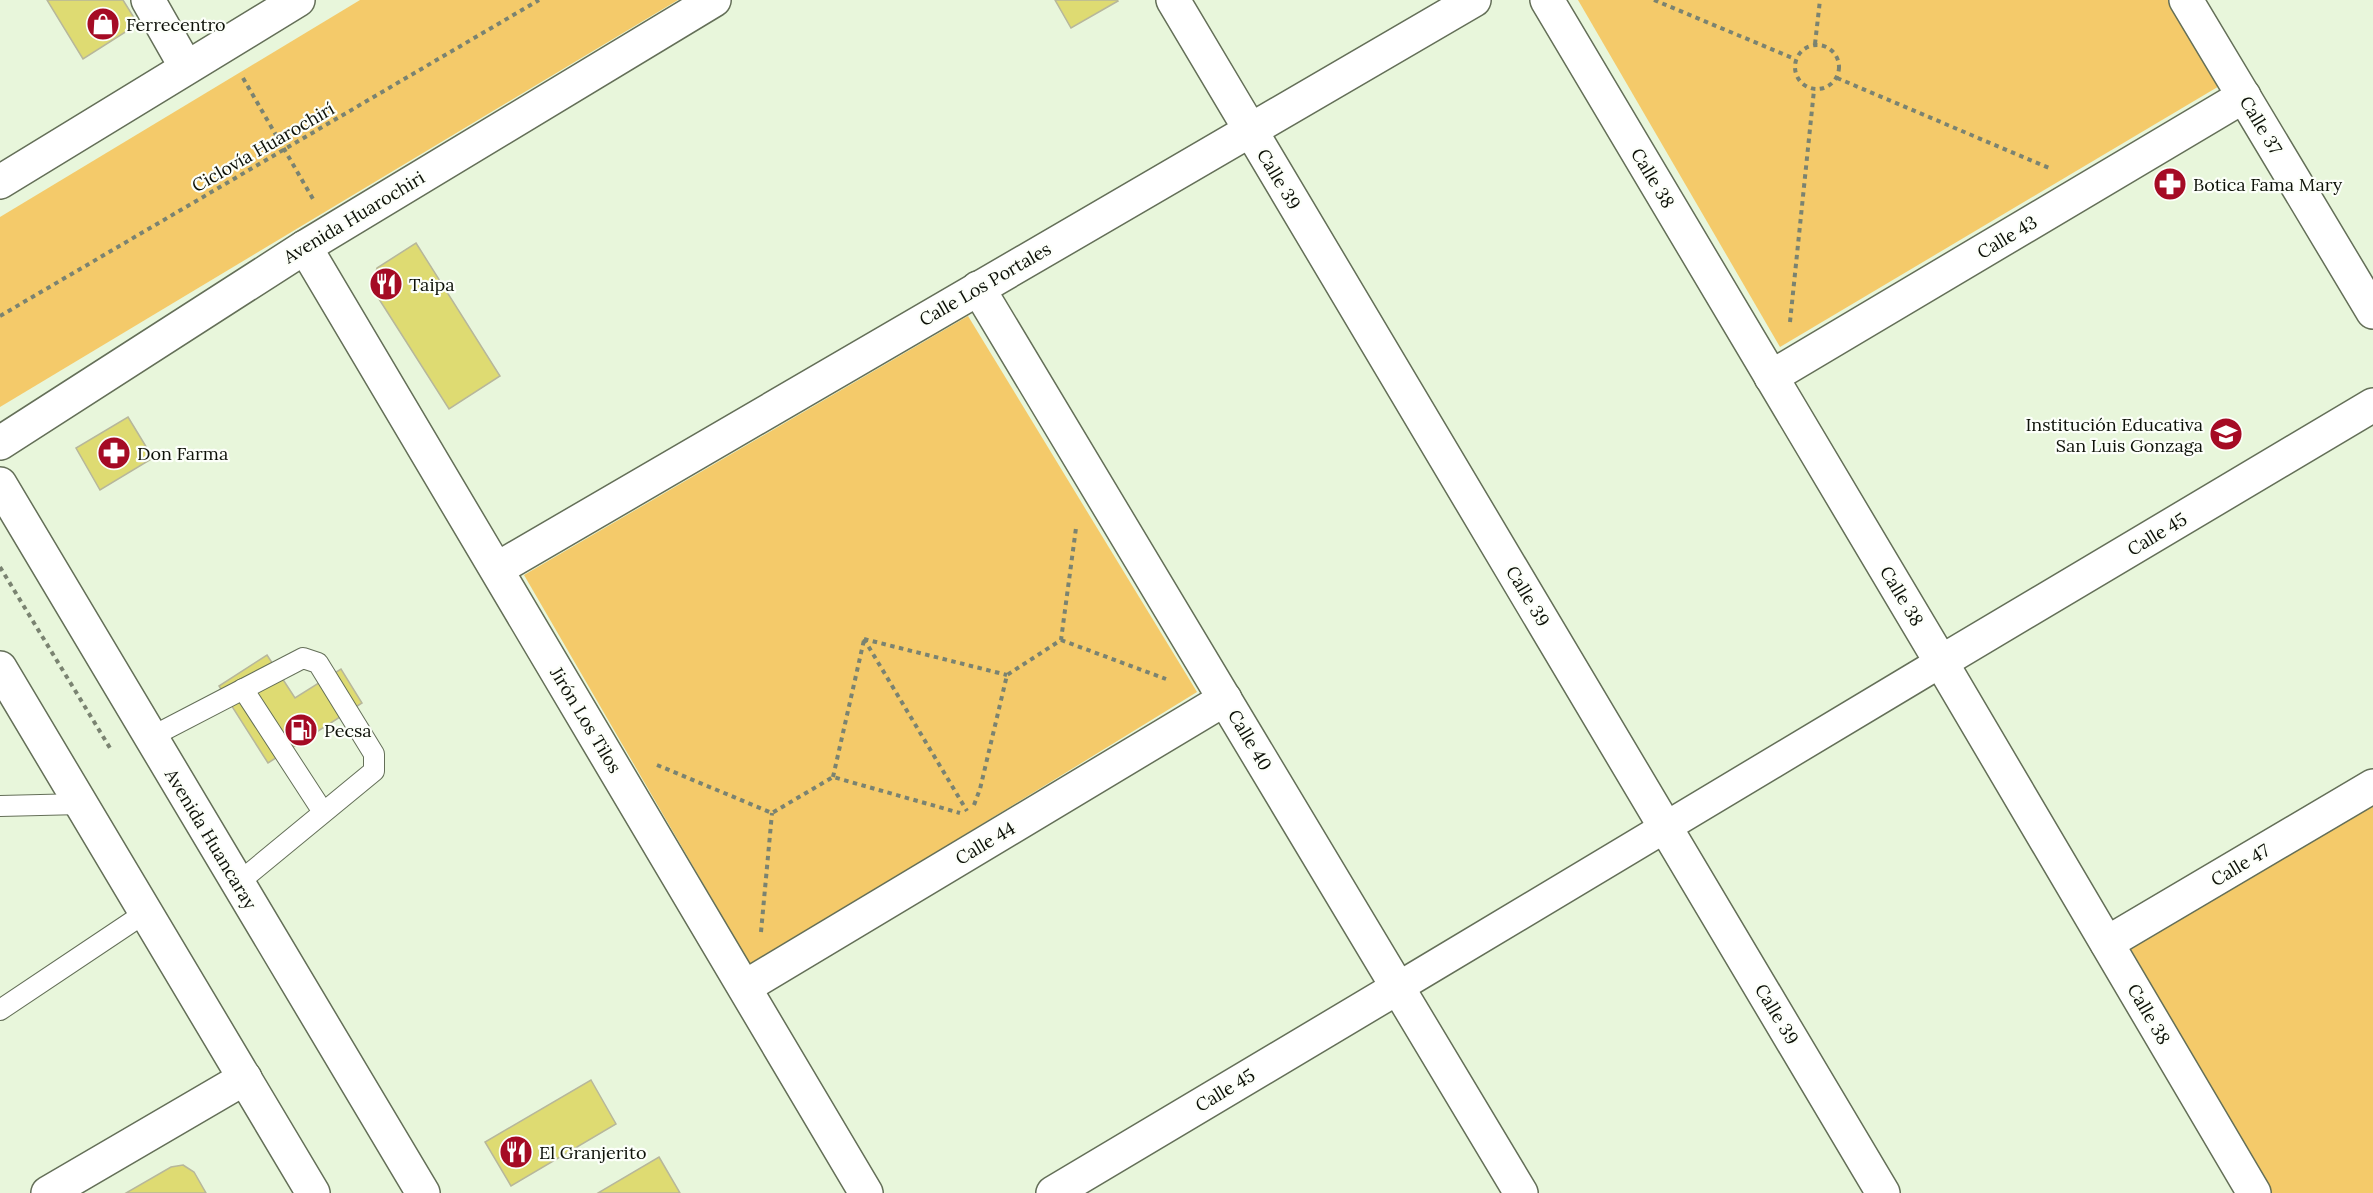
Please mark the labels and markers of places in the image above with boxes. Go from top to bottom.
shop icon: Ferrecentro [85,6,121,42]
place label: Ferrecentro [126,13,226,36]
pharmacy icon: Botica Fama Mary [2152,166,2188,202]
place label: Botica Fama Mary [2193,173,2343,196]
restaurant icon: Taipa [368,266,404,302]
place label: Taipa [409,273,454,296]
place label: Institución Educativa San Luis Gonzaga [2025,413,2203,457]
school or university icon: Institución Educativa San Luis Gonzaga [2208,416,2244,452]
pharmacy icon: Don Farma [96,435,132,471]
place label: Don Farma [137,442,228,465]
fuel station icon: Pecsa [283,712,319,748]
place label: Pecsa [324,719,372,742]
restaurant icon: El Granjerito [498,1134,534,1170]
place label: El Granjerito [539,1141,646,1164]

